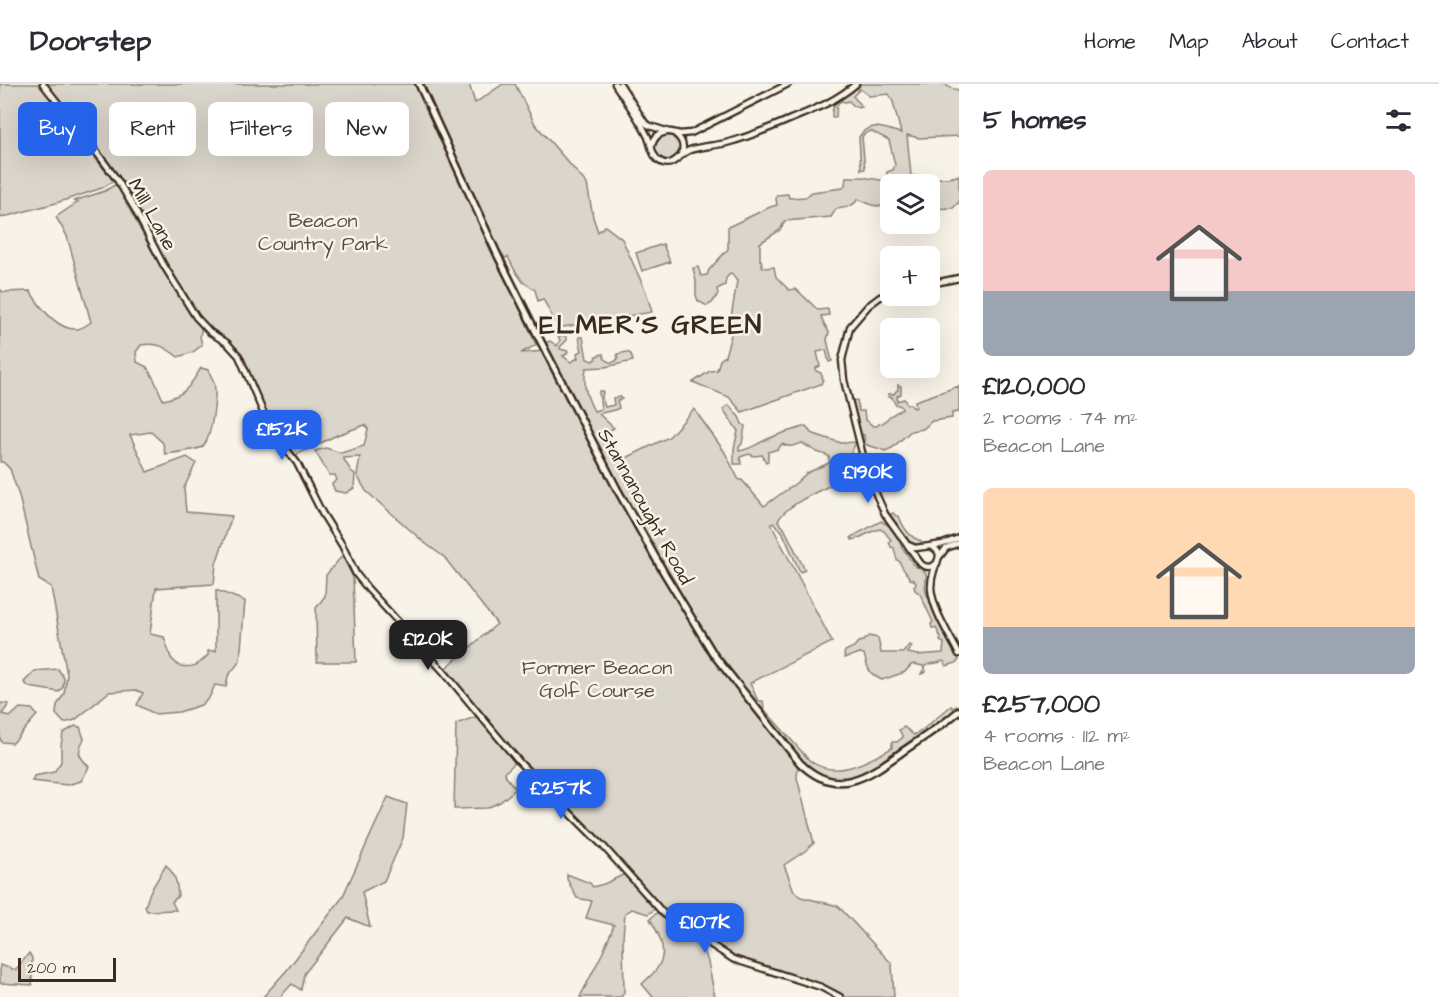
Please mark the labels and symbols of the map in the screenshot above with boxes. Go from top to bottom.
street label: Mill Lane [121,173,184,256]
park label: Beacon Country Park [258,207,388,259]
district label: ELMER'S GREEN [539,307,763,343]
pin: £152K [240,410,324,461]
street label: Stannanought Road [590,423,700,590]
pin: £190K [826,453,910,504]
pin: £120K [386,620,470,671]
park label: Former Beacon Golf Course [522,654,672,705]
pin: £257K [519,769,603,820]
pin: £107K [663,903,747,954]
scale bar [18,955,116,982]

